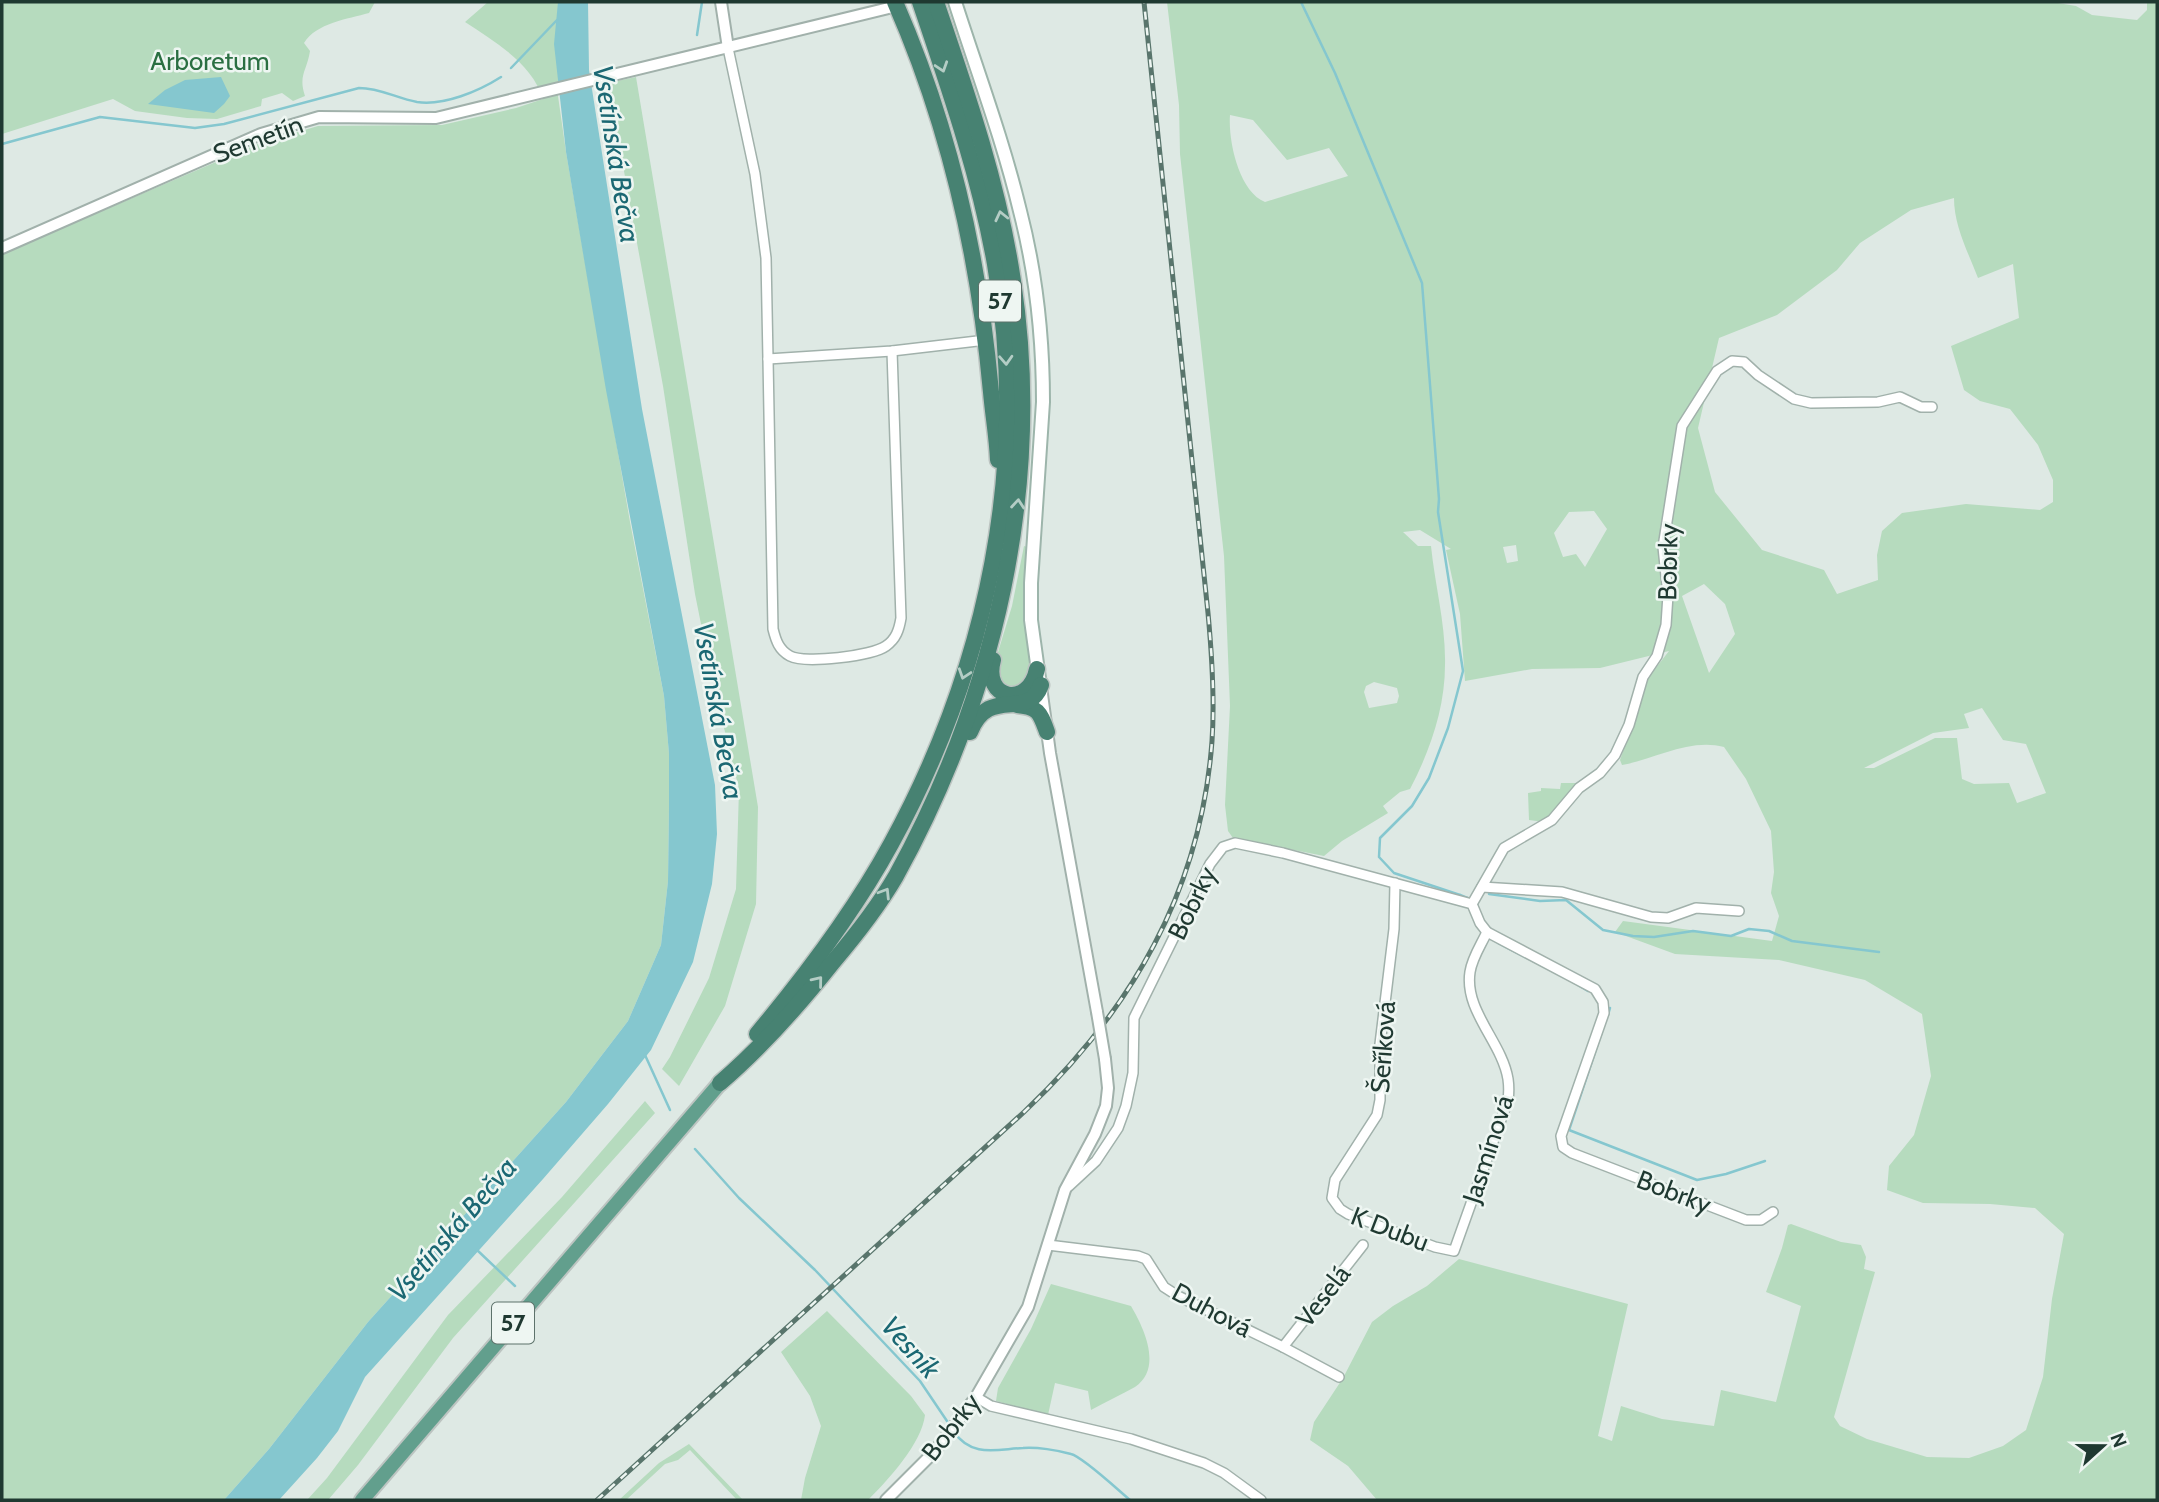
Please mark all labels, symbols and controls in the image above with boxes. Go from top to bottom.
park label: Arboretum [150,45,270,77]
one-way arrow [933,60,948,72]
water label: Vsetínská Bečva [586,63,648,245]
street label: Semetín [209,108,307,170]
one-way arrow [994,210,1009,222]
road number: 57 [979,280,1021,322]
one-way arrow [998,354,1013,365]
one-way arrow [1010,498,1025,509]
street label: Bobrky [1651,523,1685,601]
water label: Vsetínská Bečva [687,620,751,802]
one-way arrow [957,668,972,680]
street label: Bobrky [1161,861,1223,945]
one-way arrow [876,888,889,901]
one-way arrow [810,976,822,989]
street label: Šeříková [1364,999,1402,1094]
street label: Jasmínová [1455,1090,1521,1208]
water label: Vsetínská Bečva [380,1150,524,1308]
street label: Bobrky [1632,1163,1716,1221]
street label: K Dubu [1346,1200,1434,1258]
street label: Veselá [1289,1258,1358,1334]
street label: Duhová [1167,1276,1258,1344]
road number: 57 [492,1302,534,1344]
water label: Vesník [874,1309,948,1386]
street label: Bobrky [915,1387,987,1467]
north arrow [2068,1411,2138,1481]
text: N [2105,1430,2132,1450]

